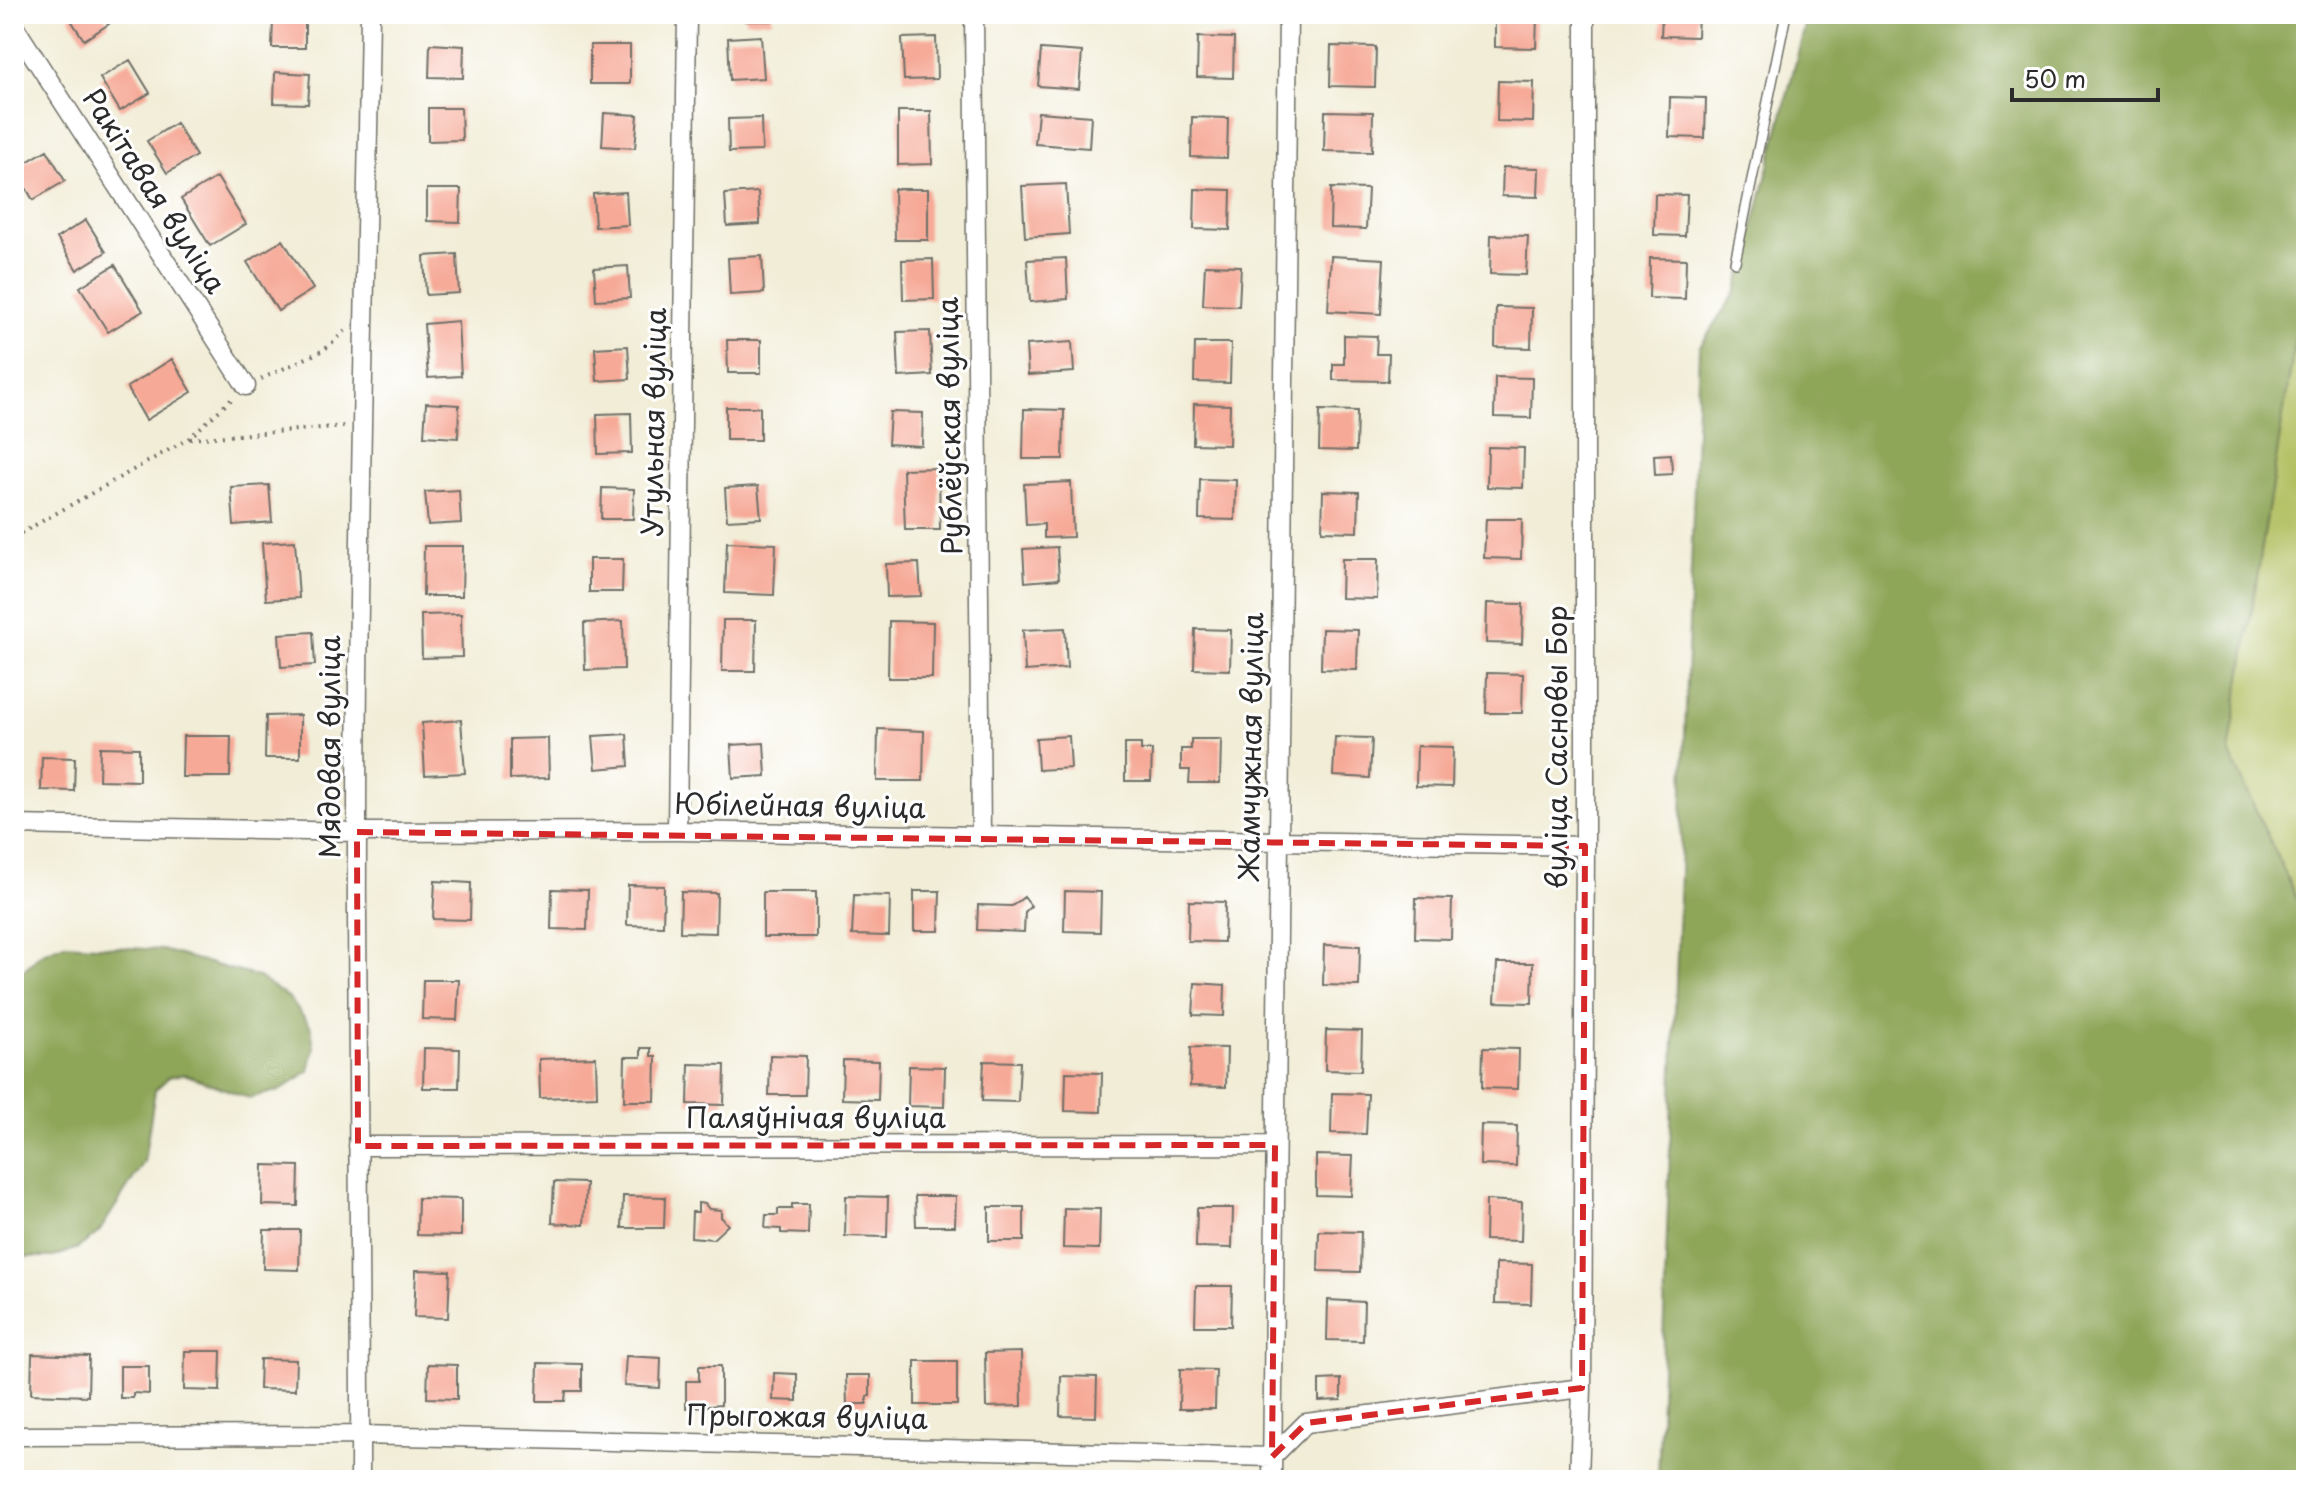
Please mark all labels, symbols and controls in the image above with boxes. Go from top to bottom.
scale bar [2012,52,2158,102]
text: 50 m [2024,60,2086,96]
street label: Ракітавая вуліца [73,79,238,302]
street label: Рублёўская вуліца [925,296,972,555]
street label: Утульная вуліца [629,306,676,537]
street label: вуліца Сасновы Бор [1534,605,1577,889]
street label: Жамчужная вуліца [1226,611,1273,882]
street label: Мядовая вуліца [307,635,350,859]
street label: Юбілейная вуліца [674,781,927,828]
street label: Паляўнічая вуліца [686,1095,947,1138]
street label: Прыгожая вуліца [686,1392,929,1439]

